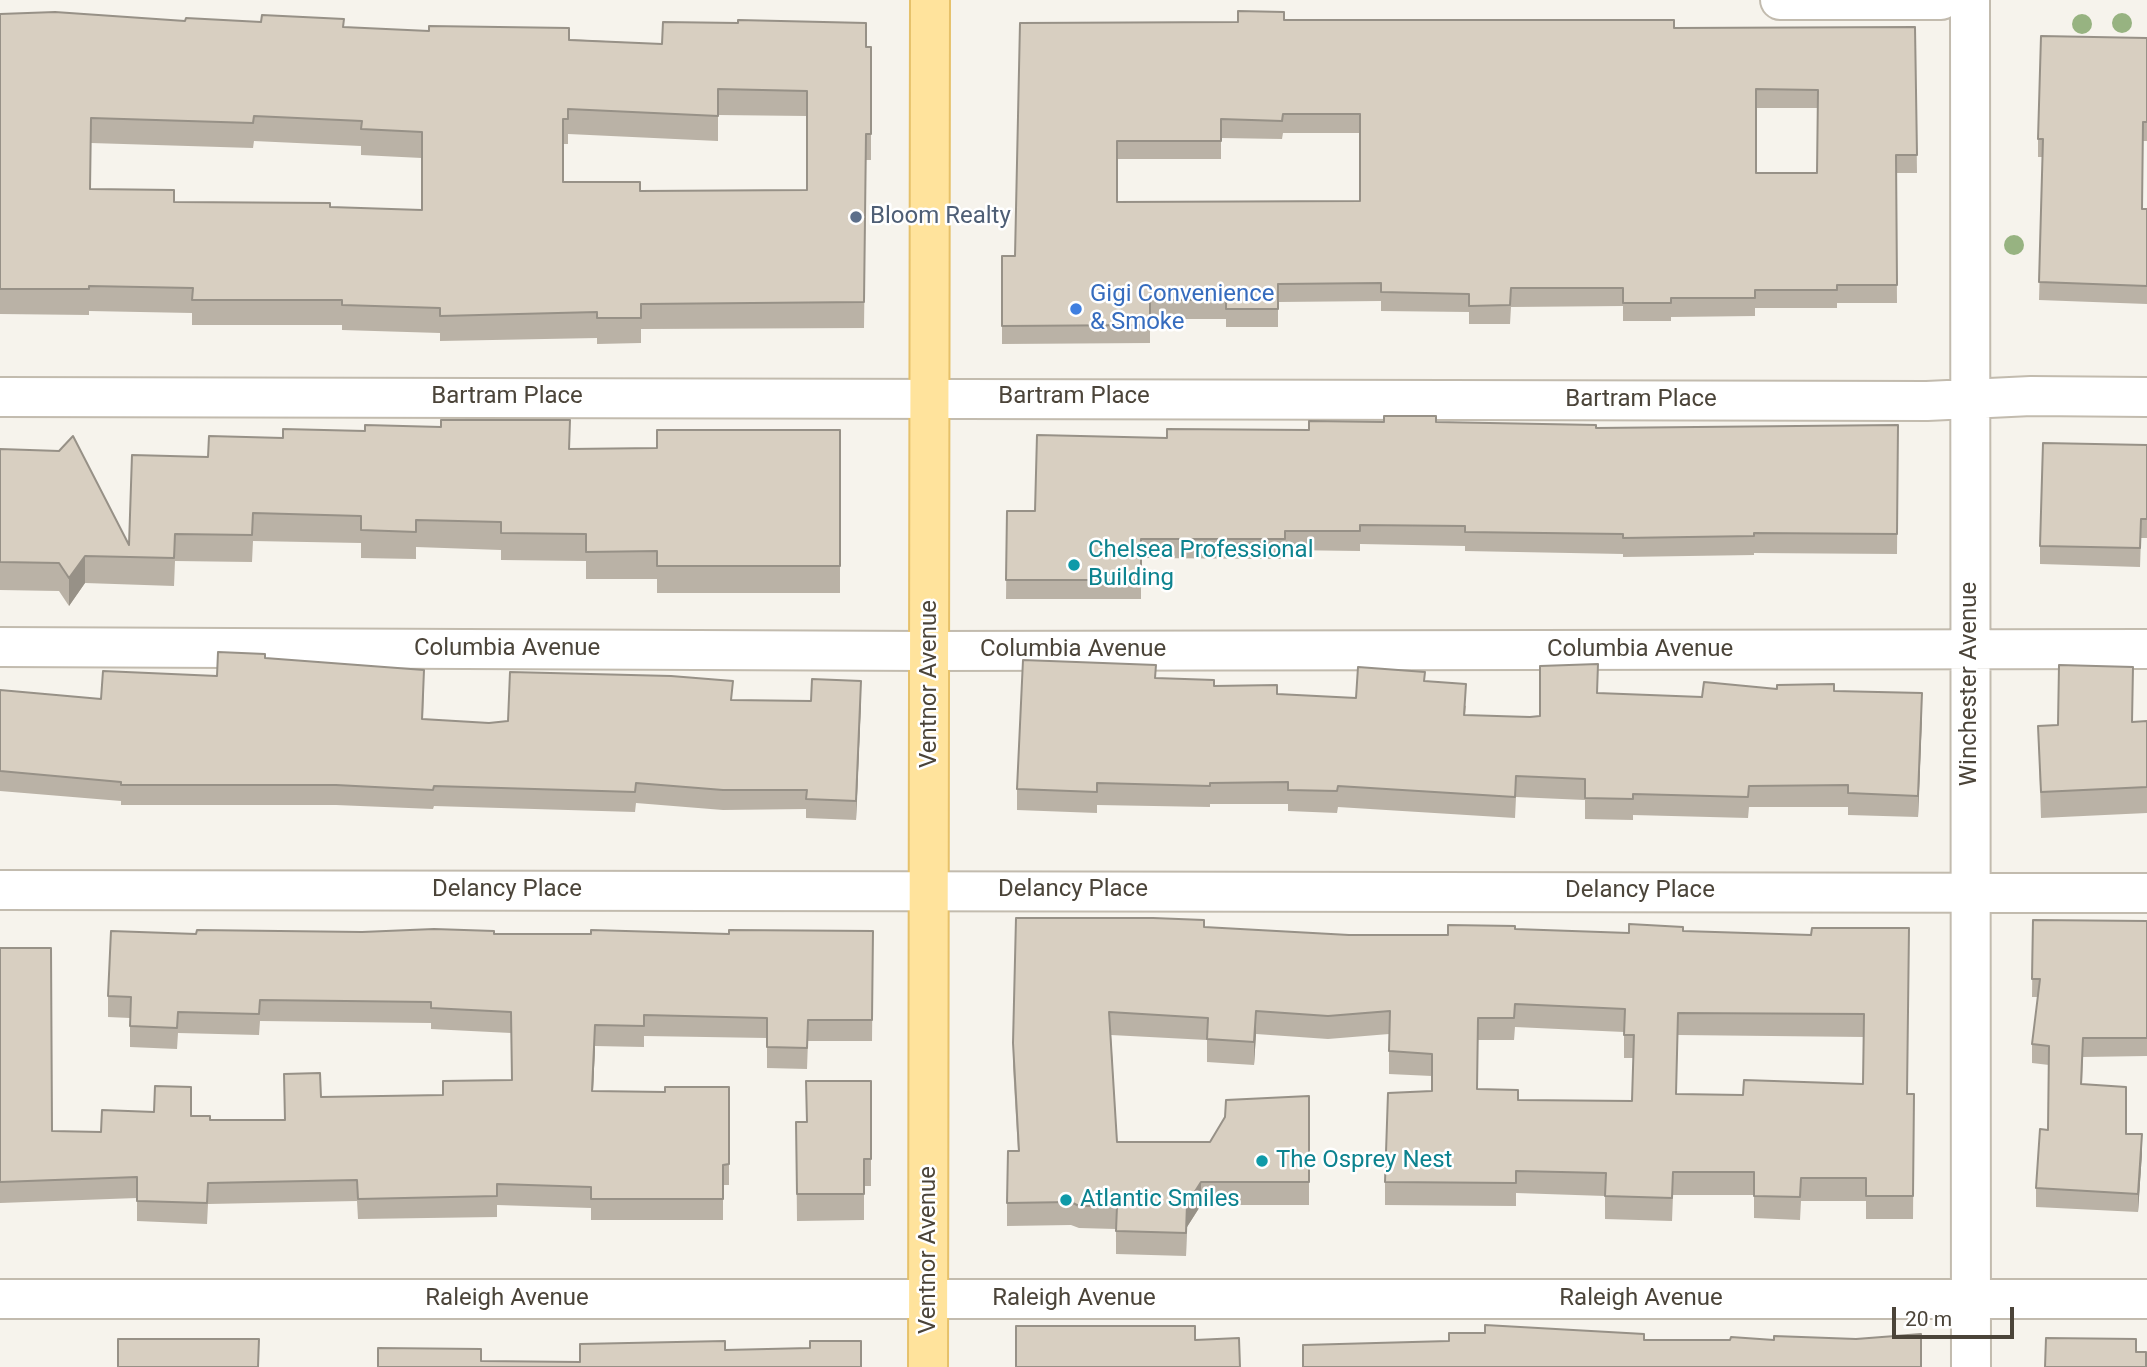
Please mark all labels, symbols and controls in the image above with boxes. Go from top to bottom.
place label: Bloom Realty [870,203,1011,231]
marker: Bloom Realty [848,209,864,225]
place label: Gigi Convenience & Smoke [1090,281,1275,337]
marker: Gigi Convenience & Smoke [1068,301,1084,317]
street label: Bartram Place [431,383,583,411]
street label: Bartram Place [998,383,1150,411]
street label: Bartram Place [1565,386,1717,414]
place label: Chelsea Professional Building [1088,537,1313,593]
marker: Chelsea Professional Building [1066,557,1082,573]
street label: Winchester Avenue [1956,582,1984,786]
street label: Ventnor Avenue [916,600,944,768]
street label: Columbia Avenue [414,635,600,663]
street label: Columbia Avenue [980,636,1166,664]
street label: Columbia Avenue [1547,636,1733,664]
street label: Delancy Place [432,876,582,904]
street label: Delancy Place [998,876,1148,904]
street label: Delancy Place [1565,877,1715,905]
place label: The Osprey Nest [1276,1147,1452,1175]
marker: The Osprey Nest [1254,1153,1270,1169]
street label: Ventnor Avenue [915,1166,943,1334]
place label: Atlantic Smiles [1080,1186,1240,1214]
marker: Atlantic Smiles [1058,1192,1074,1208]
street label: Raleigh Avenue [425,1285,589,1313]
street label: Raleigh Avenue [992,1285,1156,1313]
street label: Raleigh Avenue [1559,1285,1723,1313]
scale bar [1895,1294,2018,1338]
text: 20 m [1905,1307,1952,1331]

